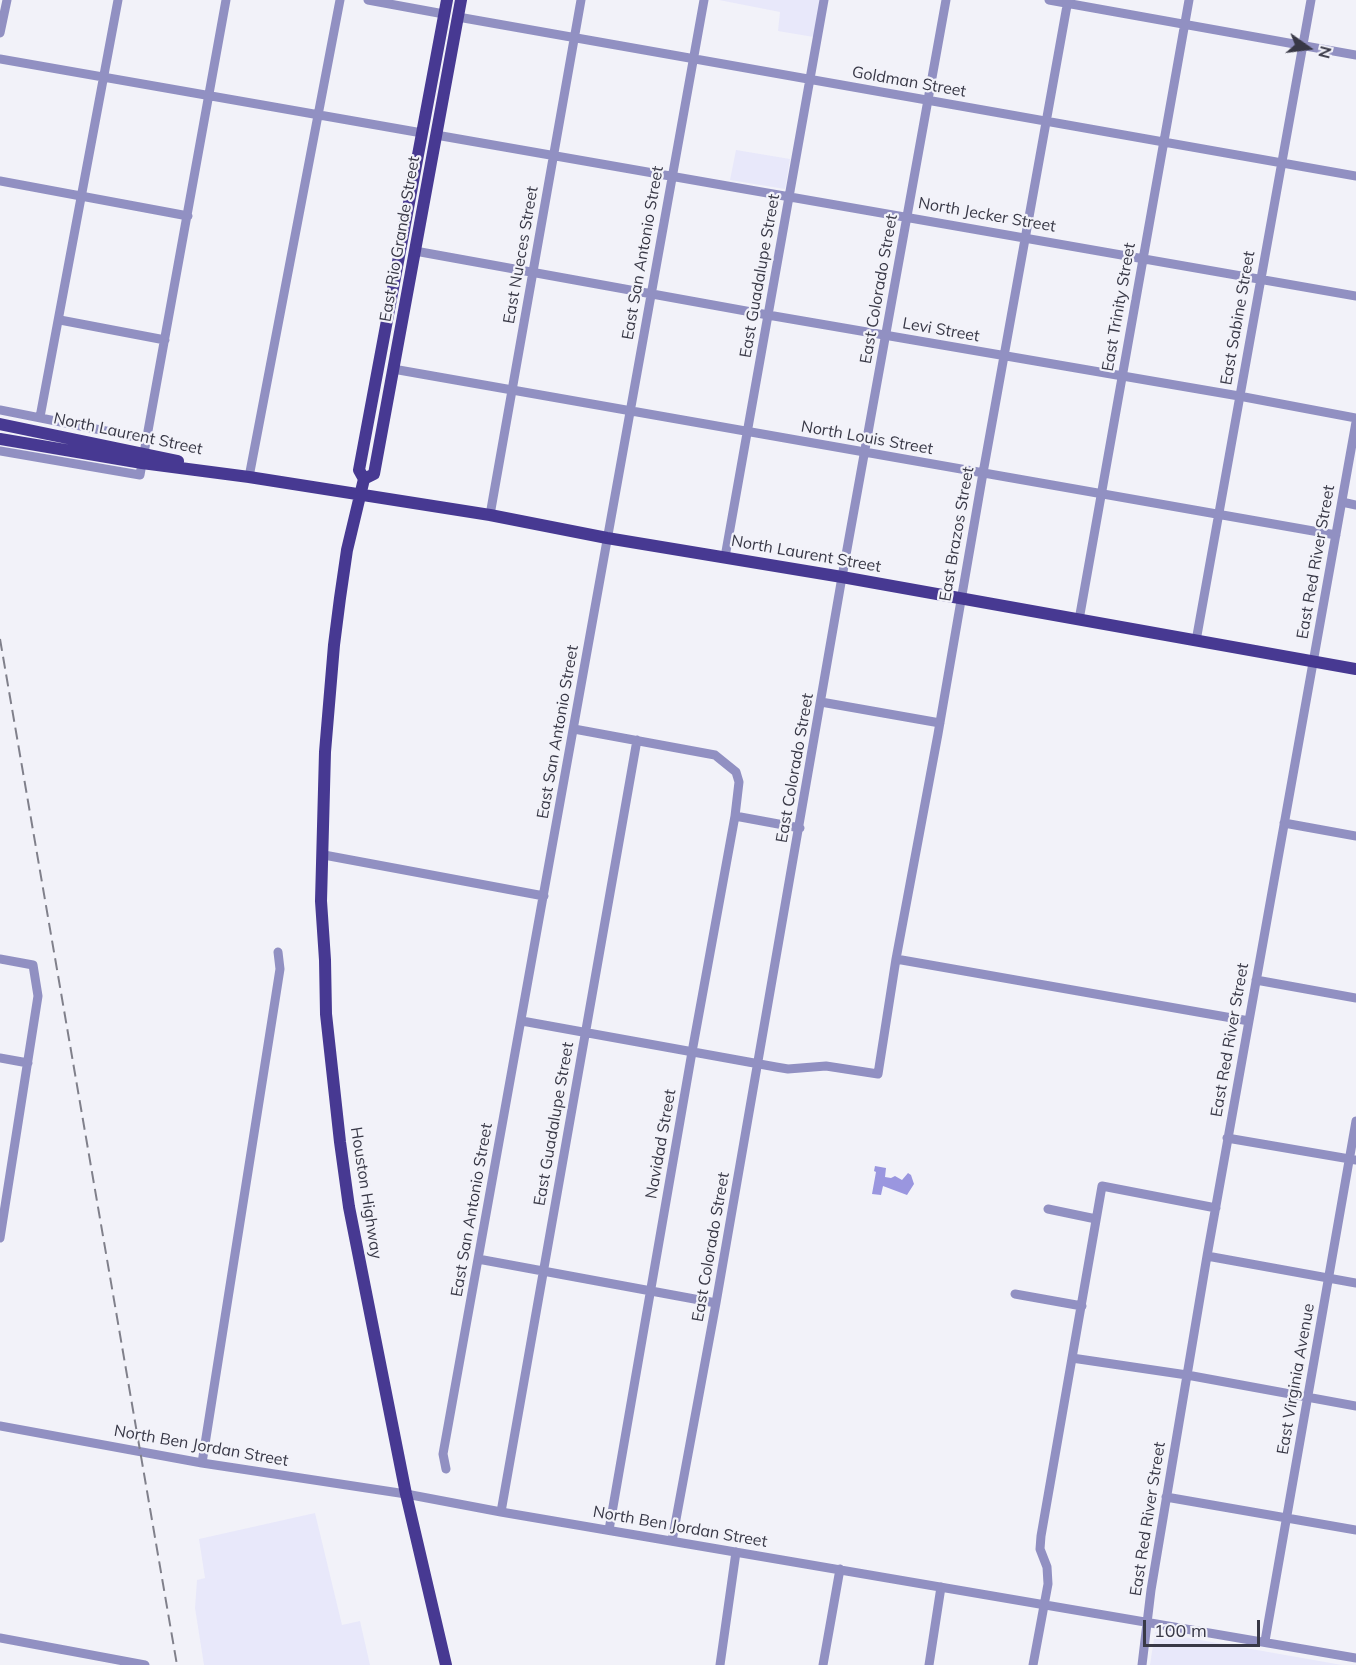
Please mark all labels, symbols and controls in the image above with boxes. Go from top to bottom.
north arrow [1278,18,1338,78]
text: N [1314,44,1337,61]
street label: Goldman Street [850,63,968,101]
street label: East Rio Grande Street [376,155,424,323]
street label: East San Antonio Street [618,165,668,341]
street label: East Nueces Street [499,185,543,325]
street label: East Guadalupe Street [736,193,784,359]
street label: North Jecker Street [917,193,1057,237]
street label: East Colorado Street [856,213,902,365]
street label: East Trinity Street [1098,241,1140,373]
street label: East Sabine Street [1217,249,1259,387]
street label: Levi Street [901,314,981,346]
street label: North Laurent Street [52,409,204,459]
street label: North Louis Street [800,417,934,459]
street label: East Brazos Street [936,465,978,603]
street label: East Red River Street [1293,483,1339,641]
street label: North Laurent Street [730,531,882,577]
street label: East San Antonio Street [533,644,583,820]
street label: East Colorado Street [772,692,818,844]
street label: East Red River Street [1207,961,1253,1119]
street label: East Guadalupe Street [530,1041,578,1207]
street label: Navidad Street [642,1088,680,1200]
street label: East San Antonio Street [447,1122,497,1298]
street label: Houston Highway [346,1126,386,1260]
street label: East Colorado Street [688,1171,734,1323]
street label: East Virginia Avenue [1273,1302,1319,1456]
street label: North Ben Jordan Street [112,1421,290,1471]
street label: East Red River Street [1126,1440,1170,1598]
street label: North Ben Jordan Street [591,1502,769,1552]
scale bar [1146,1608,1263,1646]
text: 100 m [1154,1619,1207,1642]

